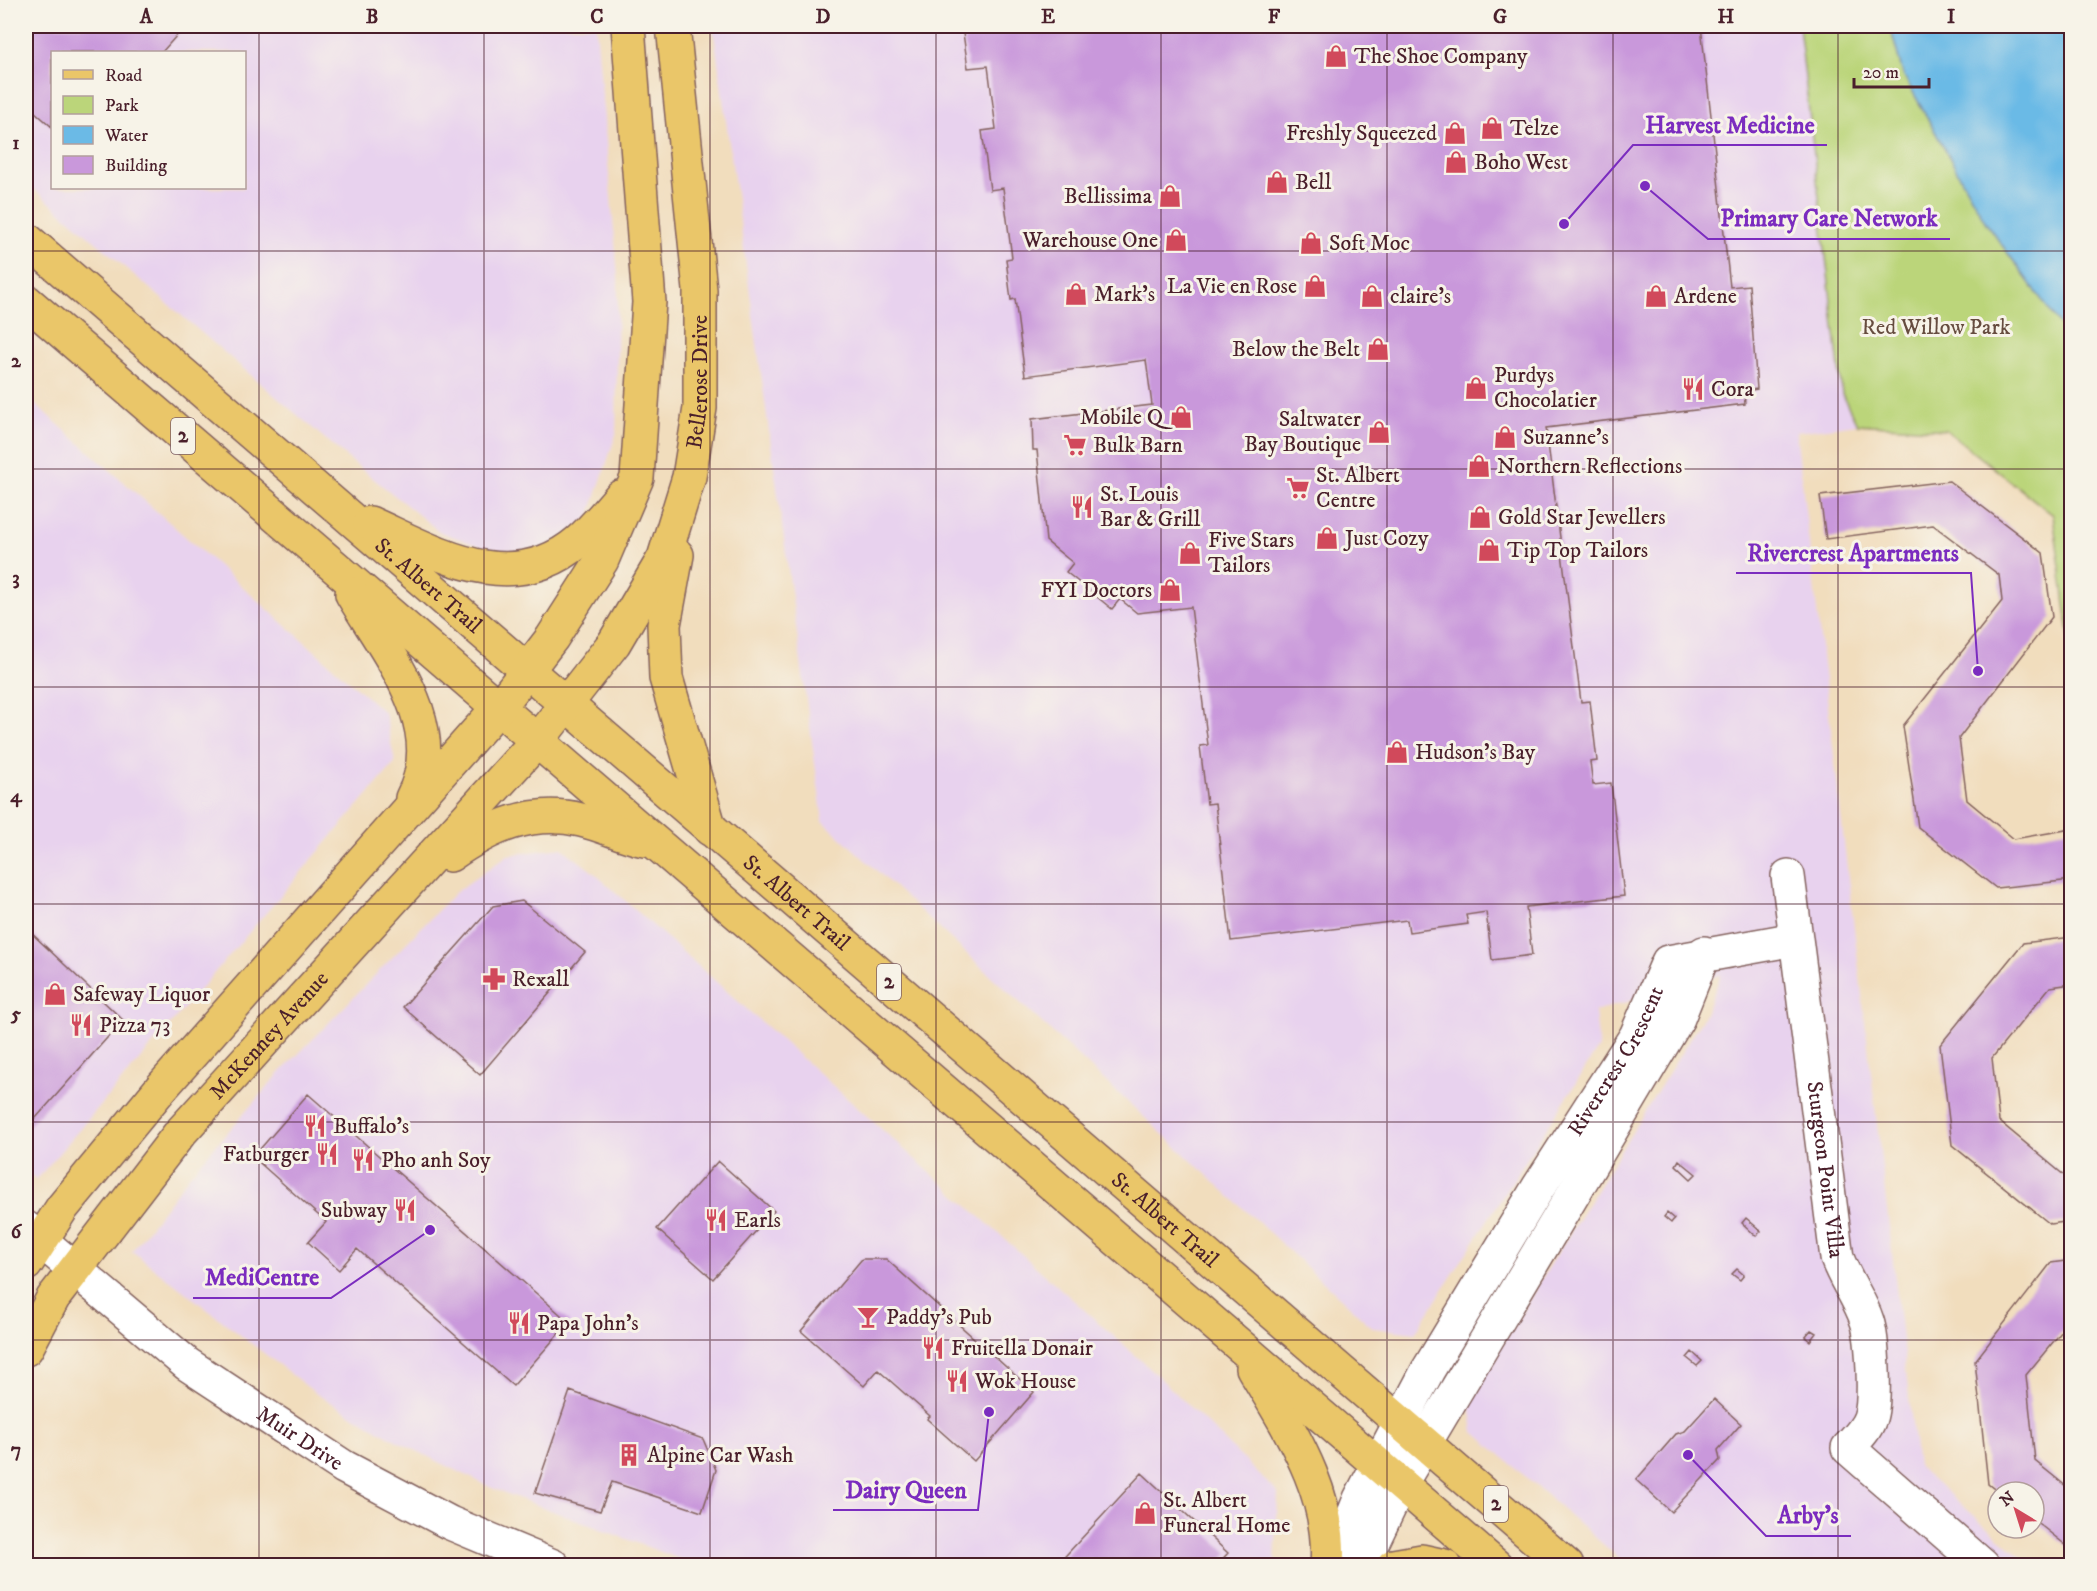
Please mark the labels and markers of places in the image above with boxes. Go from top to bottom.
shop icon: The Shoe Company [1323,43,1349,69]
place label: The Shoe Company [1354,43,1528,70]
callout: Harvest Medicine [1633,103,1827,145]
shop icon: Telze [1479,115,1505,141]
place label: Telze [1510,115,1559,142]
place label: Freshly Squeezed [1286,120,1437,147]
shop icon: Freshly Squeezed [1442,120,1468,146]
shop icon: Boho West [1443,149,1469,175]
place label: Boho West [1474,149,1568,176]
shop icon: Bell [1264,169,1290,195]
place label: Bell [1295,169,1332,196]
place label: Bellissima [1064,183,1153,210]
shop icon: Bellissima [1157,183,1183,209]
callout: Primary Care Network [1708,197,1950,239]
place label: Warehouse One [1021,227,1158,254]
shop icon: Warehouse One [1163,227,1189,253]
shop icon: Soft Moc [1298,230,1324,256]
place label: Soft Moc [1329,230,1410,257]
place label: La Vie en Rose [1167,273,1297,300]
shop icon: La Vie en Rose [1302,273,1328,299]
shop icon: Mark's [1063,281,1089,307]
place label: Mark's [1094,281,1155,308]
shop icon: claire's [1359,283,1385,309]
place label: claire's [1390,283,1451,310]
shop icon: Ardene [1643,283,1669,309]
place label: Ardene [1674,283,1737,310]
place label: Below the Belt [1232,336,1360,363]
shop icon: Below the Belt [1365,336,1391,362]
place label: Purdys Chocolatier [1494,362,1598,414]
shop icon: Purdys Chocolatier [1463,375,1489,401]
restaurant icon: Cora [1680,376,1706,402]
place label: Cora [1711,376,1754,403]
place label: Mobile Q [1080,404,1173,431]
shop icon: Mobile Q [1168,404,1194,430]
place label: Saltwater Bay Boutique [1244,406,1362,458]
shop icon: Saltwater Bay Boutique [1366,419,1392,445]
shop icon: Suzanne's [1492,424,1518,450]
place label: Suzanne's [1523,424,1609,451]
supermarket icon: Bulk Barn [1062,432,1088,458]
place label: Bulk Barn [1093,432,1183,459]
shop icon: Northern Reflections [1466,453,1492,479]
place label: Northern Reflections [1497,453,1682,480]
place label: St. Albert Centre [1316,462,1400,514]
supermarket icon: St. Albert Centre [1285,475,1311,501]
place label: St. Louis Bar & Grill [1100,481,1201,533]
restaurant icon: St. Louis Bar & Grill [1069,494,1095,520]
shop icon: Gold Star Jewellers [1467,504,1493,530]
place label: Gold Star Jewellers [1498,504,1666,531]
shop icon: Just Cozy [1314,525,1340,551]
place label: Just Cozy [1343,525,1429,552]
place label: Five Stars Tailors [1208,527,1294,579]
callout: Rivercrest Apartments [1736,531,1971,573]
shop icon: Tip Top Tailors [1476,537,1502,563]
place label: Tip Top Tailors [1507,537,1648,564]
shop icon: Five Stars Tailors [1177,540,1203,566]
place label: FYI Doctors [1040,577,1152,604]
shop icon: FYI Doctors [1157,577,1183,603]
shop icon: Hudson's Bay [1384,739,1410,765]
place label: Hudson's Bay [1415,739,1536,766]
pharmacy icon: Rexall [481,966,507,992]
place label: Rexall [512,966,569,993]
shop icon: Safeway Liquor [42,981,68,1007]
place label: Safeway Liquor [73,981,211,1008]
restaurant icon: Pizza 73 [68,1012,94,1038]
place label: Pizza 73 [99,1012,170,1039]
restaurant icon: Buffalo's [302,1113,328,1139]
place label: Buffalo's [333,1113,409,1140]
place label: Fatburger [223,1141,310,1168]
restaurant icon: Fatburger [314,1141,340,1167]
restaurant icon: Pho anh Soy [350,1147,376,1173]
place label: Pho anh Soy [381,1147,491,1174]
place label: Subway [321,1197,388,1224]
restaurant icon: Subway [392,1197,418,1223]
restaurant icon: Earls [703,1207,729,1233]
place label: Earls [734,1207,781,1234]
callout: MediCentre [193,1256,331,1298]
bar icon: Paddy's Pub [855,1304,881,1330]
place label: Paddy's Pub [886,1304,992,1331]
restaurant icon: Papa John's [506,1310,532,1336]
place label: Papa John's [537,1310,639,1337]
restaurant icon: Fruitella Donair [920,1335,946,1361]
place label: Fruitella Donair [951,1335,1094,1362]
restaurant icon: Wok House [944,1368,970,1394]
place label: Wok House [974,1368,1076,1395]
building icon: Alpine Car Wash [616,1442,642,1468]
place label: Alpine Car Wash [647,1442,794,1469]
callout: Dairy Queen [833,1468,978,1510]
place label: St. Albert Funeral Home [1163,1487,1290,1539]
callout: Arby's [1766,1494,1851,1536]
shop icon: St. Albert Funeral Home [1132,1500,1158,1526]

